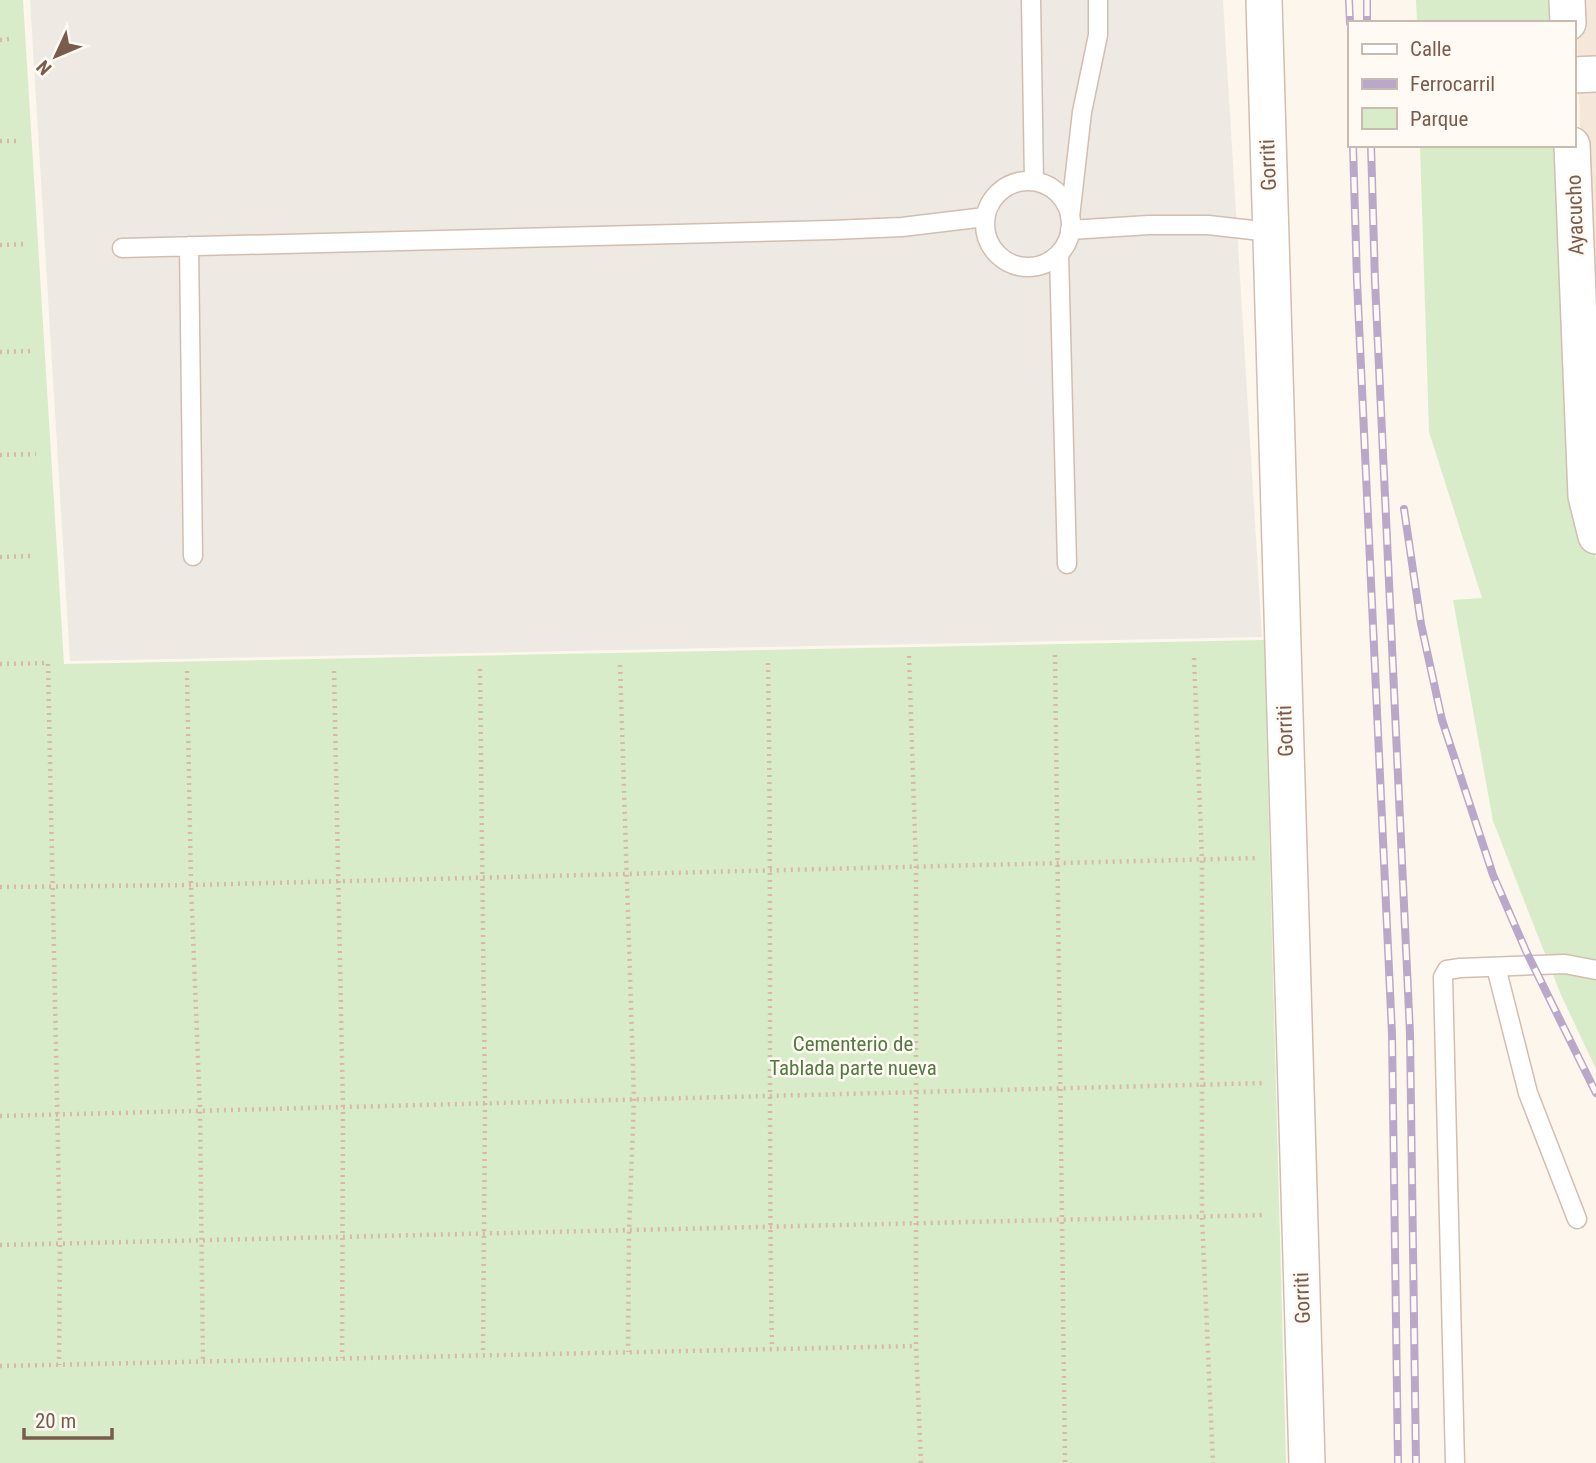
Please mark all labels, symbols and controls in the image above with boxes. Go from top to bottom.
north arrow [21,21,91,91]
legend [1348,21,1575,147]
text: Calle [1410,37,1452,61]
text: N [32,55,56,80]
text: Ferrocarril [1410,72,1495,96]
text: Parque [1410,107,1468,131]
street label: Gorriti [1255,139,1281,191]
street label: Ayacucho [1562,174,1588,256]
street label: Gorriti [1272,705,1298,757]
park label: Cementerio de Tablada parte nueva [769,1032,937,1080]
street label: Gorriti [1289,1272,1315,1324]
scale bar [24,1396,112,1440]
text: 20 m [35,1409,76,1433]

